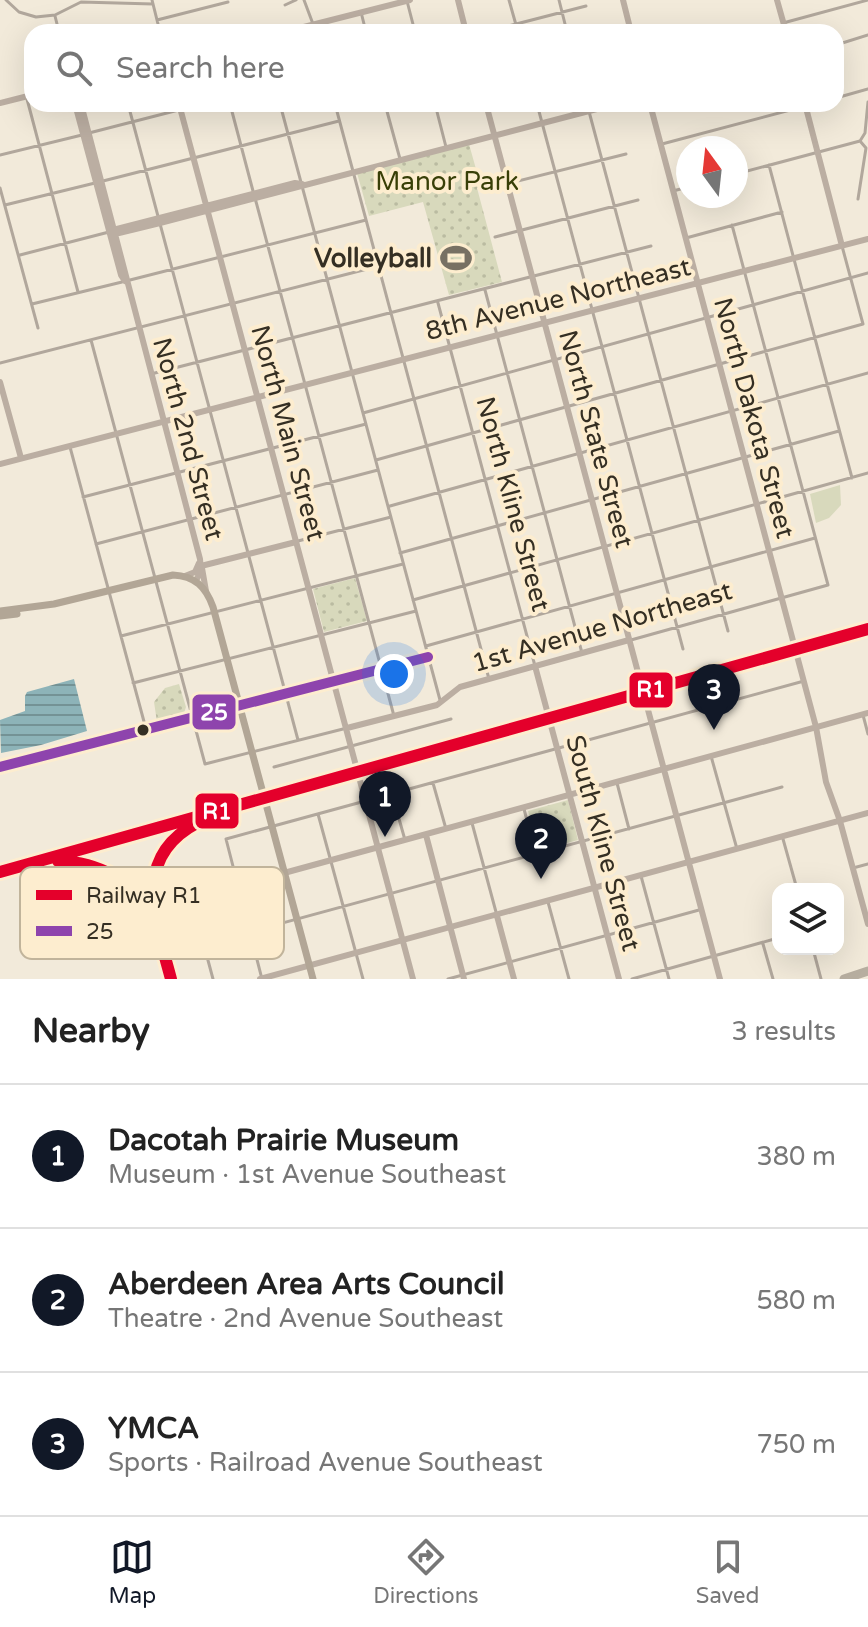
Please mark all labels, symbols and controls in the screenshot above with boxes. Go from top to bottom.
search box [24,24,844,112]
icon: search [52,46,96,90]
text: Search here [116,50,285,87]
north arrow [676,136,748,208]
park label: Manor Park [375,166,519,197]
sports icon: Volleyball [439,241,473,275]
place label: Volleyball [314,243,432,274]
street label: 8th Avenue Northeast [422,251,694,347]
street label: North Dakota Street [707,294,801,542]
street label: North Main Street [244,322,332,544]
street label: North State Street [552,327,640,551]
street label: North 2nd Street [146,334,230,544]
street label: North Kline Street [469,393,557,615]
street label: 1st Avenue Northeast [468,575,736,679]
your location [374,654,414,694]
pin: 3 [688,664,740,730]
line badge: R1 [628,671,674,709]
text: R1 [636,677,666,703]
line badge: 25 [191,693,237,731]
text: 25 [200,700,228,726]
unlabelled marker [135,722,151,738]
street label: South Kline Street [559,732,647,954]
pin: 1 [359,771,411,837]
line badge: R1 [194,792,240,830]
text: R1 [202,799,232,825]
pin: 2 [515,813,567,879]
legend [20,867,284,959]
text: Railway R1 [86,883,201,909]
map controls [772,883,844,955]
button: layers [772,883,844,955]
text: 25 [86,919,114,945]
text: Nearby [32,1011,150,1052]
text: 3 results [731,1016,836,1047]
text: Dacotah Prairie Museum [108,1122,459,1159]
text: 1 [50,1141,66,1172]
text: 380 m [756,1141,836,1172]
text: Museum · 1st Avenue Southeast [108,1159,506,1190]
text: Aberdeen Area Arts Council [108,1266,504,1303]
text: 2 [50,1285,66,1316]
text: 580 m [756,1285,836,1316]
text: Theatre · 2nd Avenue Southeast [108,1303,503,1334]
text: YMCA [108,1410,199,1447]
text: 3 [50,1429,66,1460]
text: 750 m [756,1429,836,1460]
text: Sports · Railroad Avenue Southeast [108,1447,543,1478]
tab: Map [109,1535,156,1609]
tab: Directions [373,1535,479,1609]
tab: Saved [696,1535,759,1609]

